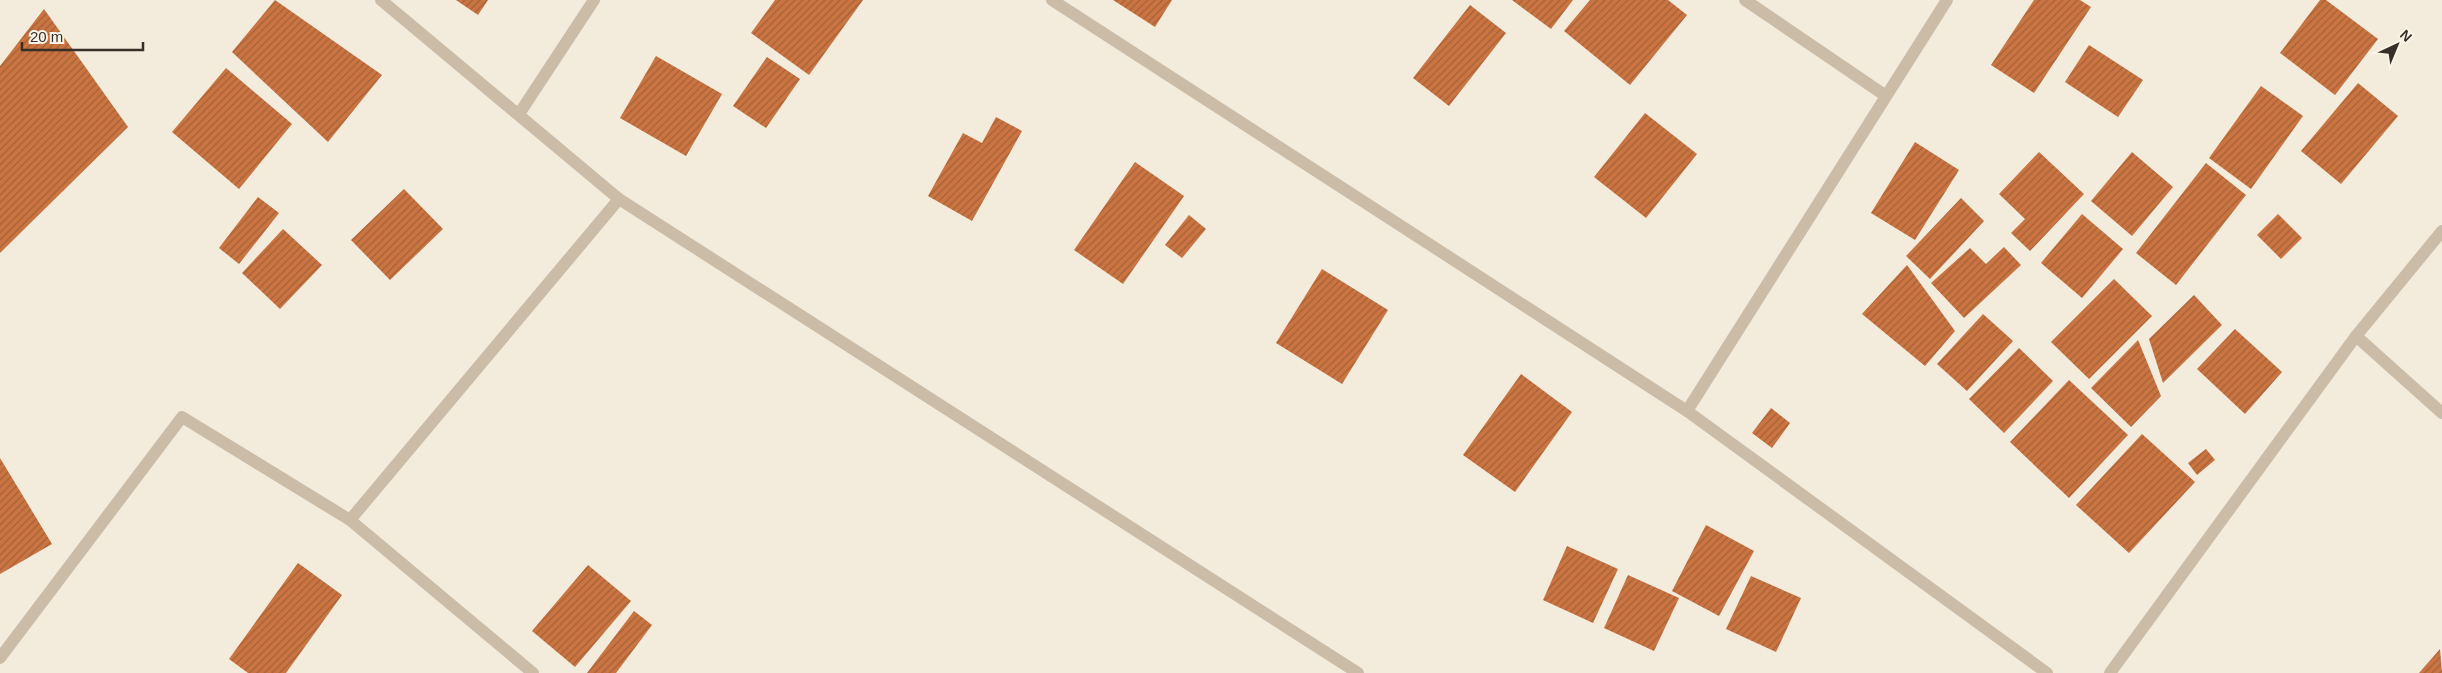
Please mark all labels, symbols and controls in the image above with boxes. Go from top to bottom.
scale bar [22,20,144,52]
north arrow [2372,20,2422,70]
text: N [2397,26,2415,45]
text: 20 m [30,28,63,45]

